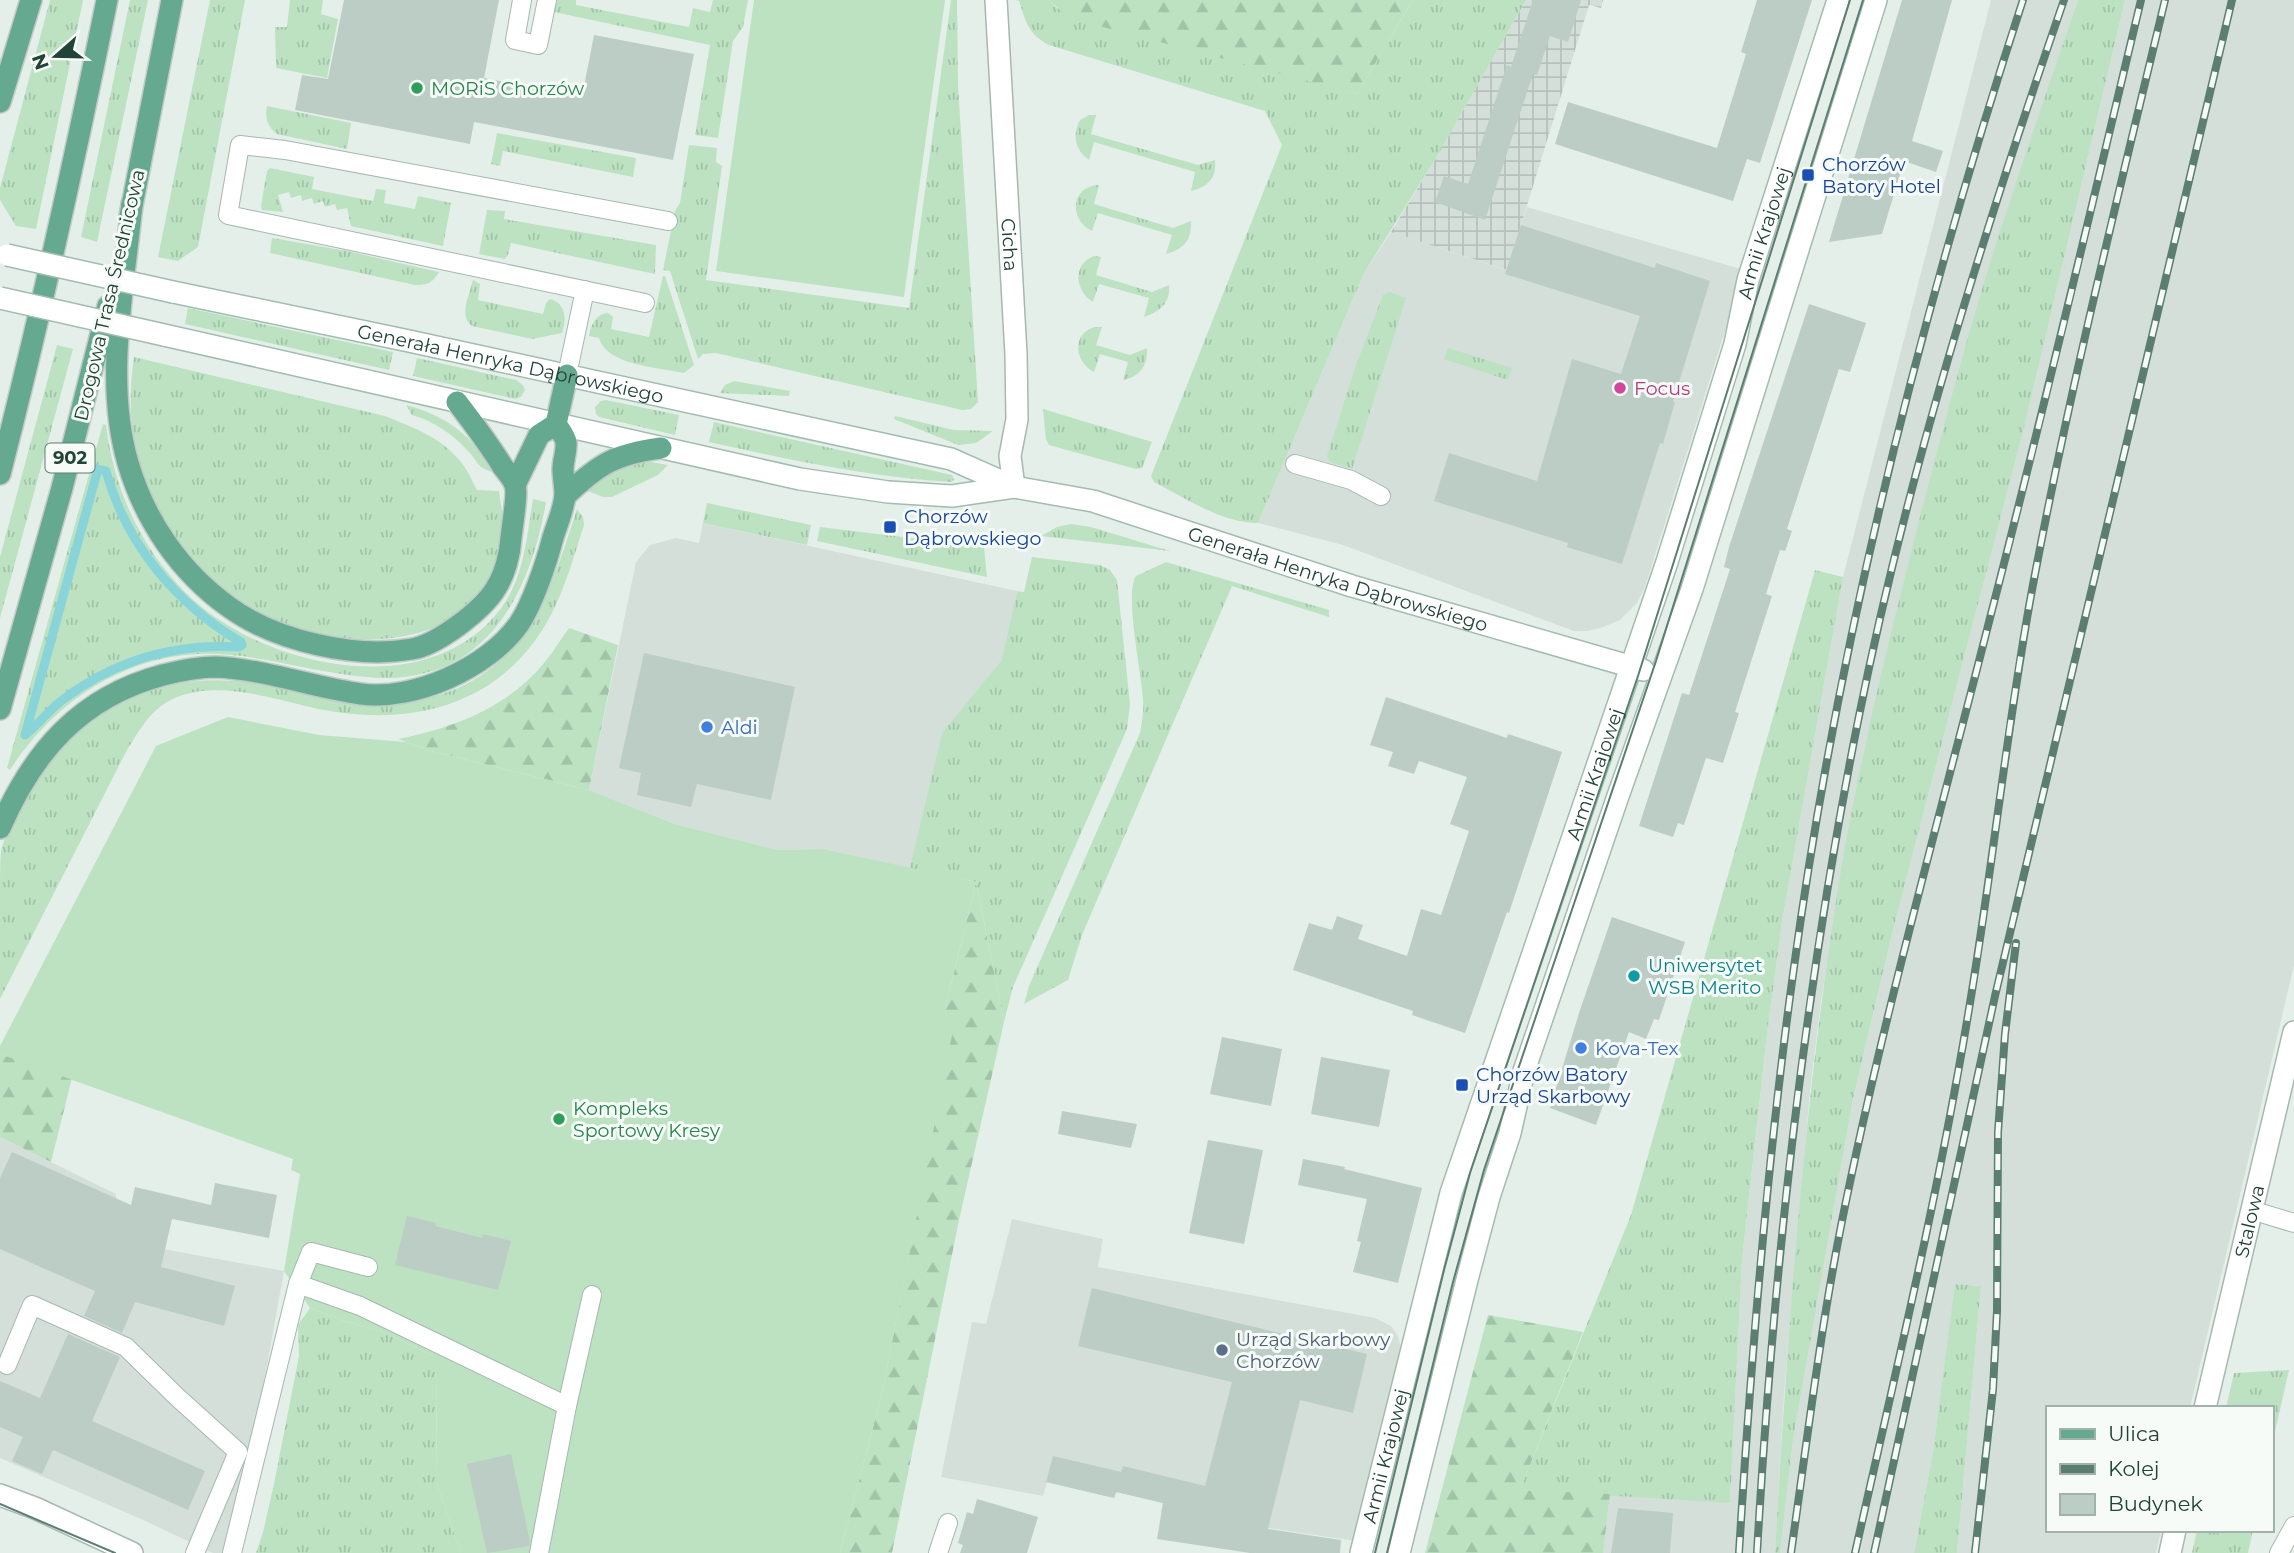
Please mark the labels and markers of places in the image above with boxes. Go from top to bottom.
place label: MORiS Chorzów [431,77,585,100]
marker: MORiS Chorzów [409,80,425,96]
place label: Chorzów Batory Hotel [1822,153,1941,198]
marker: Chorzów Batory Hotel [1800,167,1816,183]
place label: Focus [1634,377,1690,400]
marker: Focus [1612,380,1628,396]
place label: Chorzów Dąbrowskiego [904,505,1042,550]
marker: Chorzów Dąbrowskiego [882,519,898,535]
place label: Aldi [721,716,758,739]
marker: Aldi [699,719,715,735]
place label: Uniwersytet WSB Merito [1648,954,1763,999]
marker: Uniwersytet WSB Merito [1626,968,1642,984]
place label: Kova-Tex [1595,1037,1679,1060]
marker: Kova-Tex [1573,1040,1589,1056]
place label: Chorzów Batory Urząd Skarbowy [1476,1063,1631,1108]
marker: Chorzów Batory Urząd Skarbowy [1454,1077,1470,1093]
place label: Kompleks Sportowy Kresy [573,1097,721,1142]
marker: Kompleks Sportowy Kresy [551,1111,567,1127]
place label: Urząd Skarbowy Chorzów [1236,1328,1391,1373]
marker: Urząd Skarbowy Chorzów [1214,1342,1230,1358]

